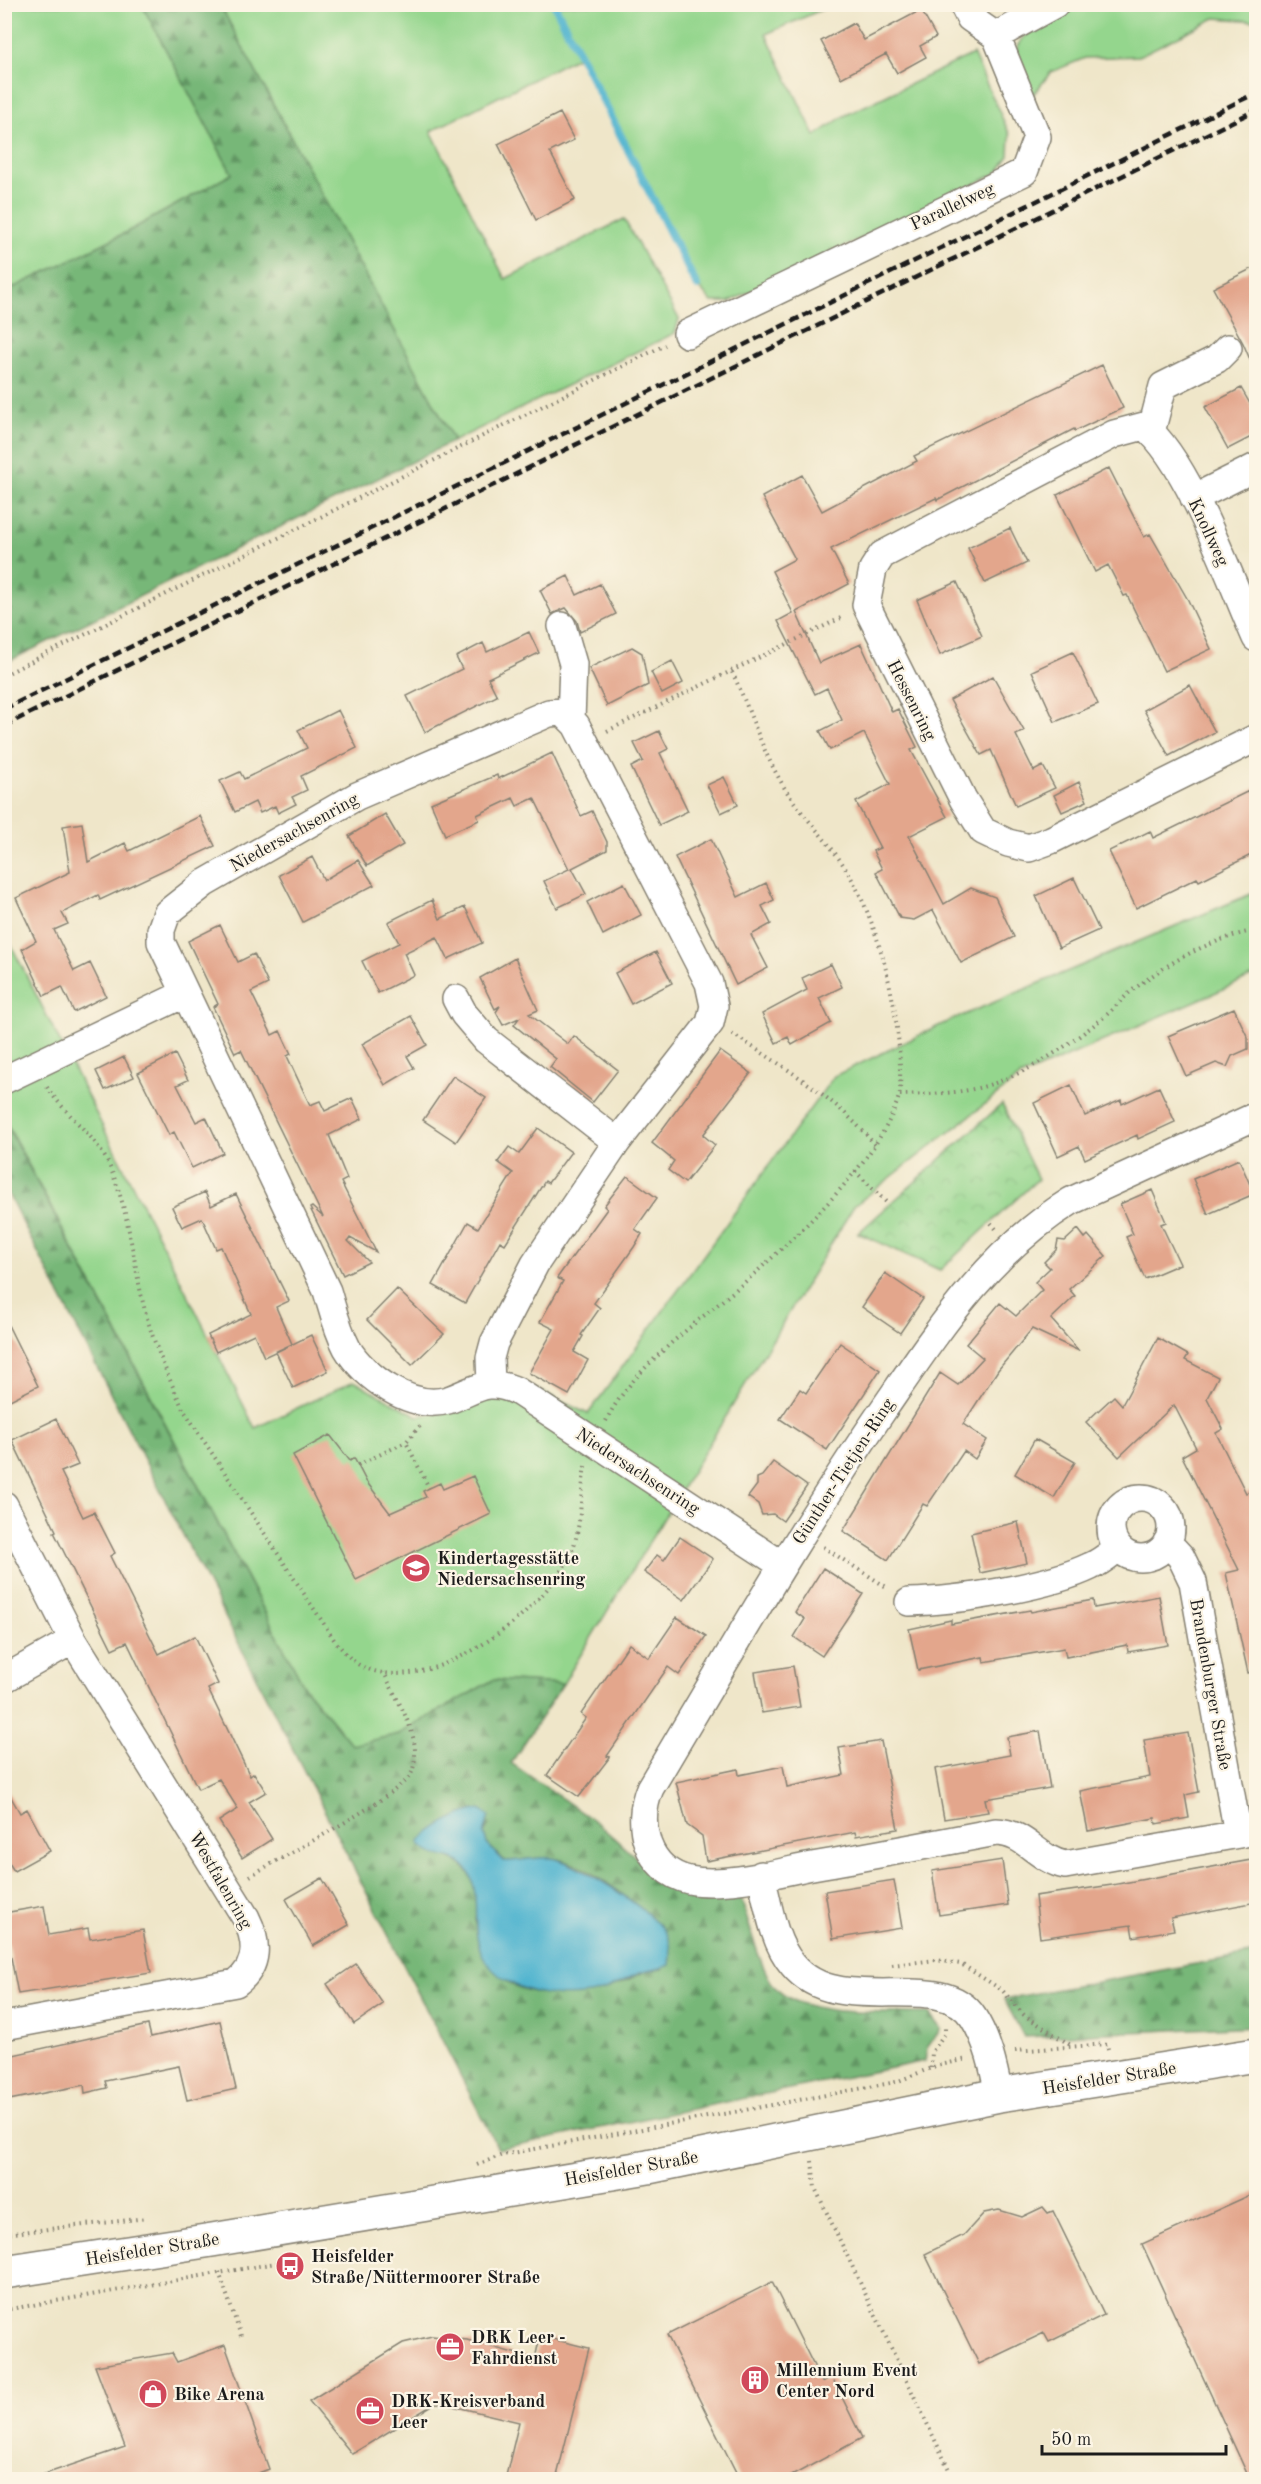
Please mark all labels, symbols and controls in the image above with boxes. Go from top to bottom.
street label: Parallelweg [908,179,998,234]
street label: Knollweg [1184,495,1232,570]
street label: Hessenring [883,657,939,744]
street label: Niedersachsenring [227,790,362,876]
street label: Günther-Tietjen-Ring [790,1395,898,1548]
street label: Niedersachsenring [572,1425,703,1519]
place label: Kindertagesstätte Niedersachsenring [437,1550,585,1589]
school or university icon: Kindertagesstätte Niedersachsenring [400,1552,432,1584]
street label: Brandenburger Straße [1186,1597,1234,1771]
street label: Westfalenring [185,1829,255,1933]
street label: Heisfelder Straße [1041,2059,1178,2098]
street label: Heisfelder Straße [563,2148,700,2190]
street label: Heisfelder Straße [84,2230,221,2269]
place label: Heisfelder Straße/Nüttermoorer Straße [311,2248,540,2287]
bus stop icon: Heisfelder Straße/Nüttermoorer Straße [274,2250,306,2282]
place label: DRK Leer - Fahrdienst [471,2329,566,2368]
office icon: DRK Leer - Fahrdienst [434,2331,466,2363]
place label: Millennium Event Center Nord [776,2362,918,2401]
building icon: Millennium Event Center Nord [739,2364,771,2396]
shop icon: Bike Arena [137,2378,169,2410]
place label: Bike Arena [174,2386,265,2404]
place label: DRK-Kreisverband Leer [391,2393,546,2432]
office icon: DRK-Kreisverband Leer [354,2395,386,2427]
scale bar [1042,2418,1226,2456]
text: 50 m [1051,2431,1091,2449]

